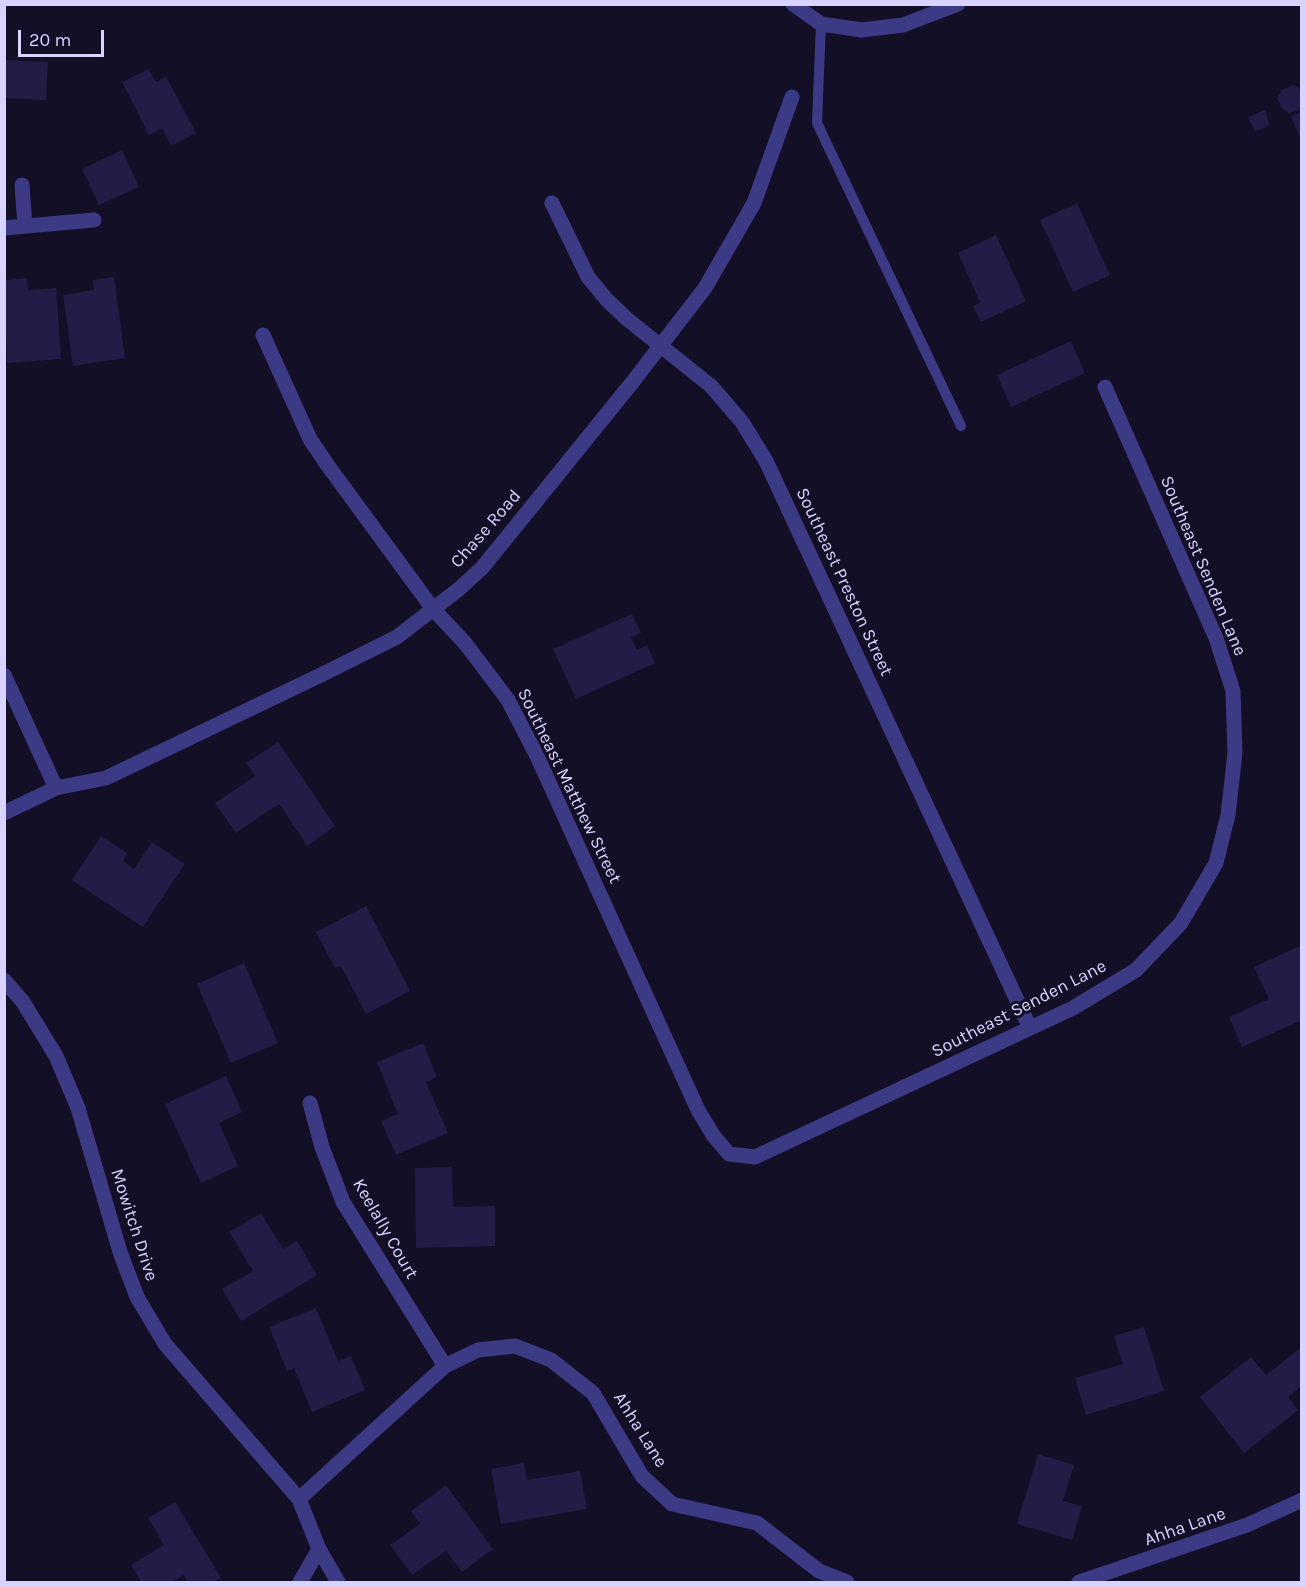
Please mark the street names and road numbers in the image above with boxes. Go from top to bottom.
street label: Southeast Senden Lane [1155,473,1251,659]
street label: Southeast Preston Street [791,484,897,680]
street label: Chase Road [446,486,526,572]
street label: Southeast Matthew Street [512,685,626,887]
street label: Southeast Senden Lane [928,955,1110,1063]
street label: Mowitch Drive [106,1166,162,1284]
street label: Keelally Court [348,1175,422,1283]
street label: Ahha Lane [608,1388,672,1472]
street label: Ahha Lane [1141,1503,1229,1551]

